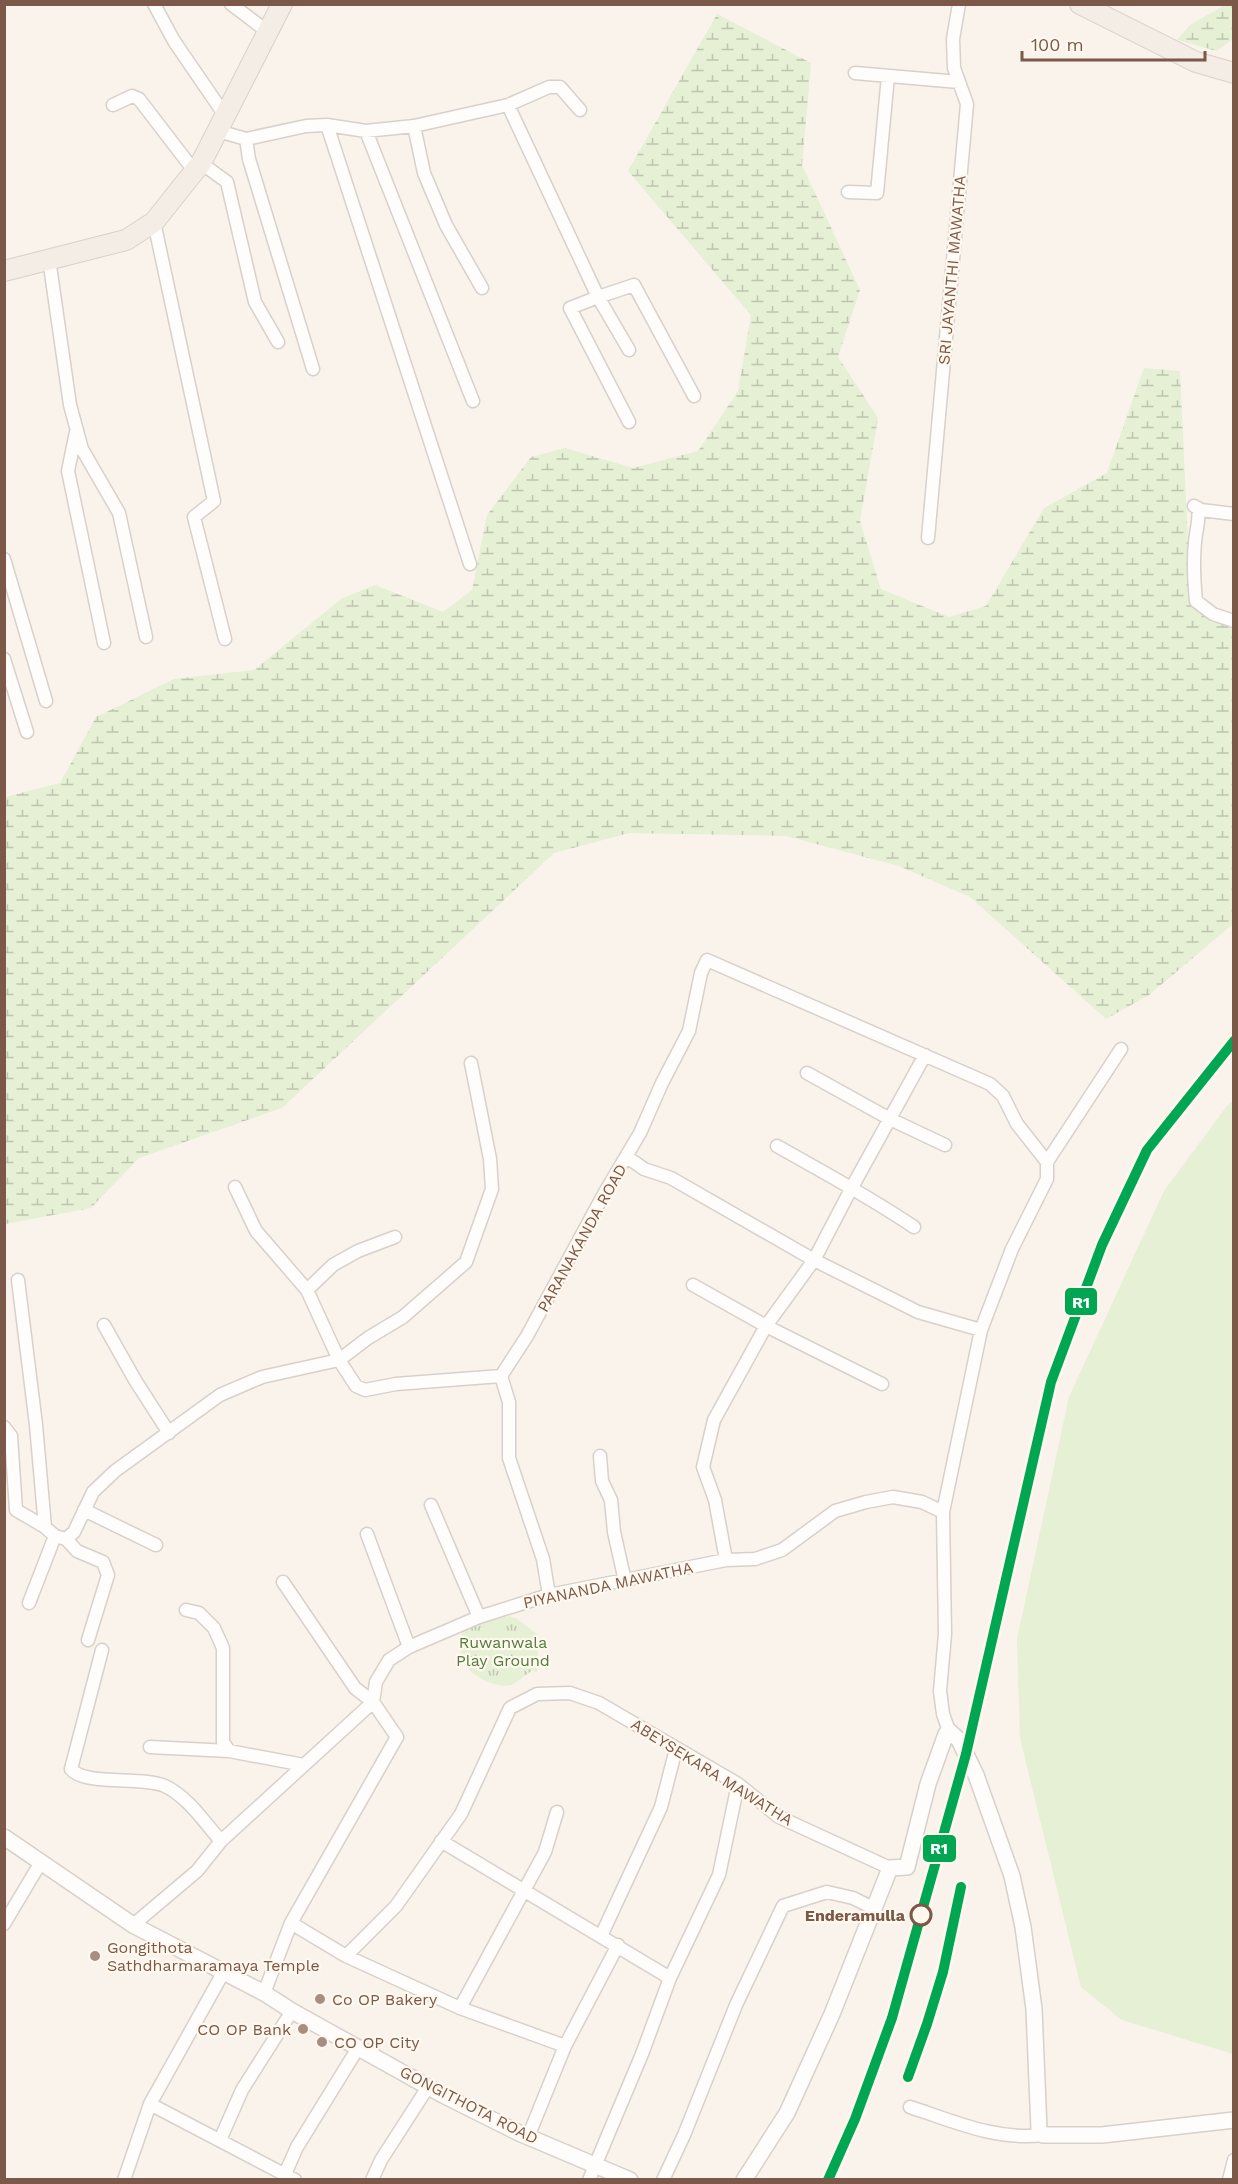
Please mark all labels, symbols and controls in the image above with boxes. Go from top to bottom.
scale bar [1022,24,1205,62]
text: 100 m [1031,34,1084,55]
street label: SRI JAYANTHI MAWATHA [934,174,970,366]
street label: PARANAKANDA ROAD [533,1161,631,1315]
line badge: R1 [1064,1287,1098,1316]
text: R1 [1072,1293,1090,1312]
street label: PIYANANDA MAWATHA [521,1558,695,1612]
park label: Ruwanwala Play Ground [456,1633,550,1670]
street label: ABEYSEKARA MAWATHA [628,1714,797,1830]
line badge: R1 [922,1834,957,1863]
text: R1 [930,1839,948,1858]
marker: Enderamulla [910,1904,932,1926]
place label: Enderamulla [805,1906,906,1925]
place label: Gongithota Sathdharmaramaya Temple [107,1938,320,1975]
marker: Gongithota Sathdharmaramaya Temple [88,1949,102,1963]
place label: Co OP Bakery [332,1990,438,2009]
marker: Co OP Bakery [313,1992,327,2006]
place label: CO OP Bank [197,2020,291,2039]
marker: CO OP Bank [296,2022,310,2036]
place label: CO OP City [334,2033,420,2052]
marker: CO OP City [315,2035,329,2049]
street label: GONGITHOTA ROAD [397,2062,541,2148]

